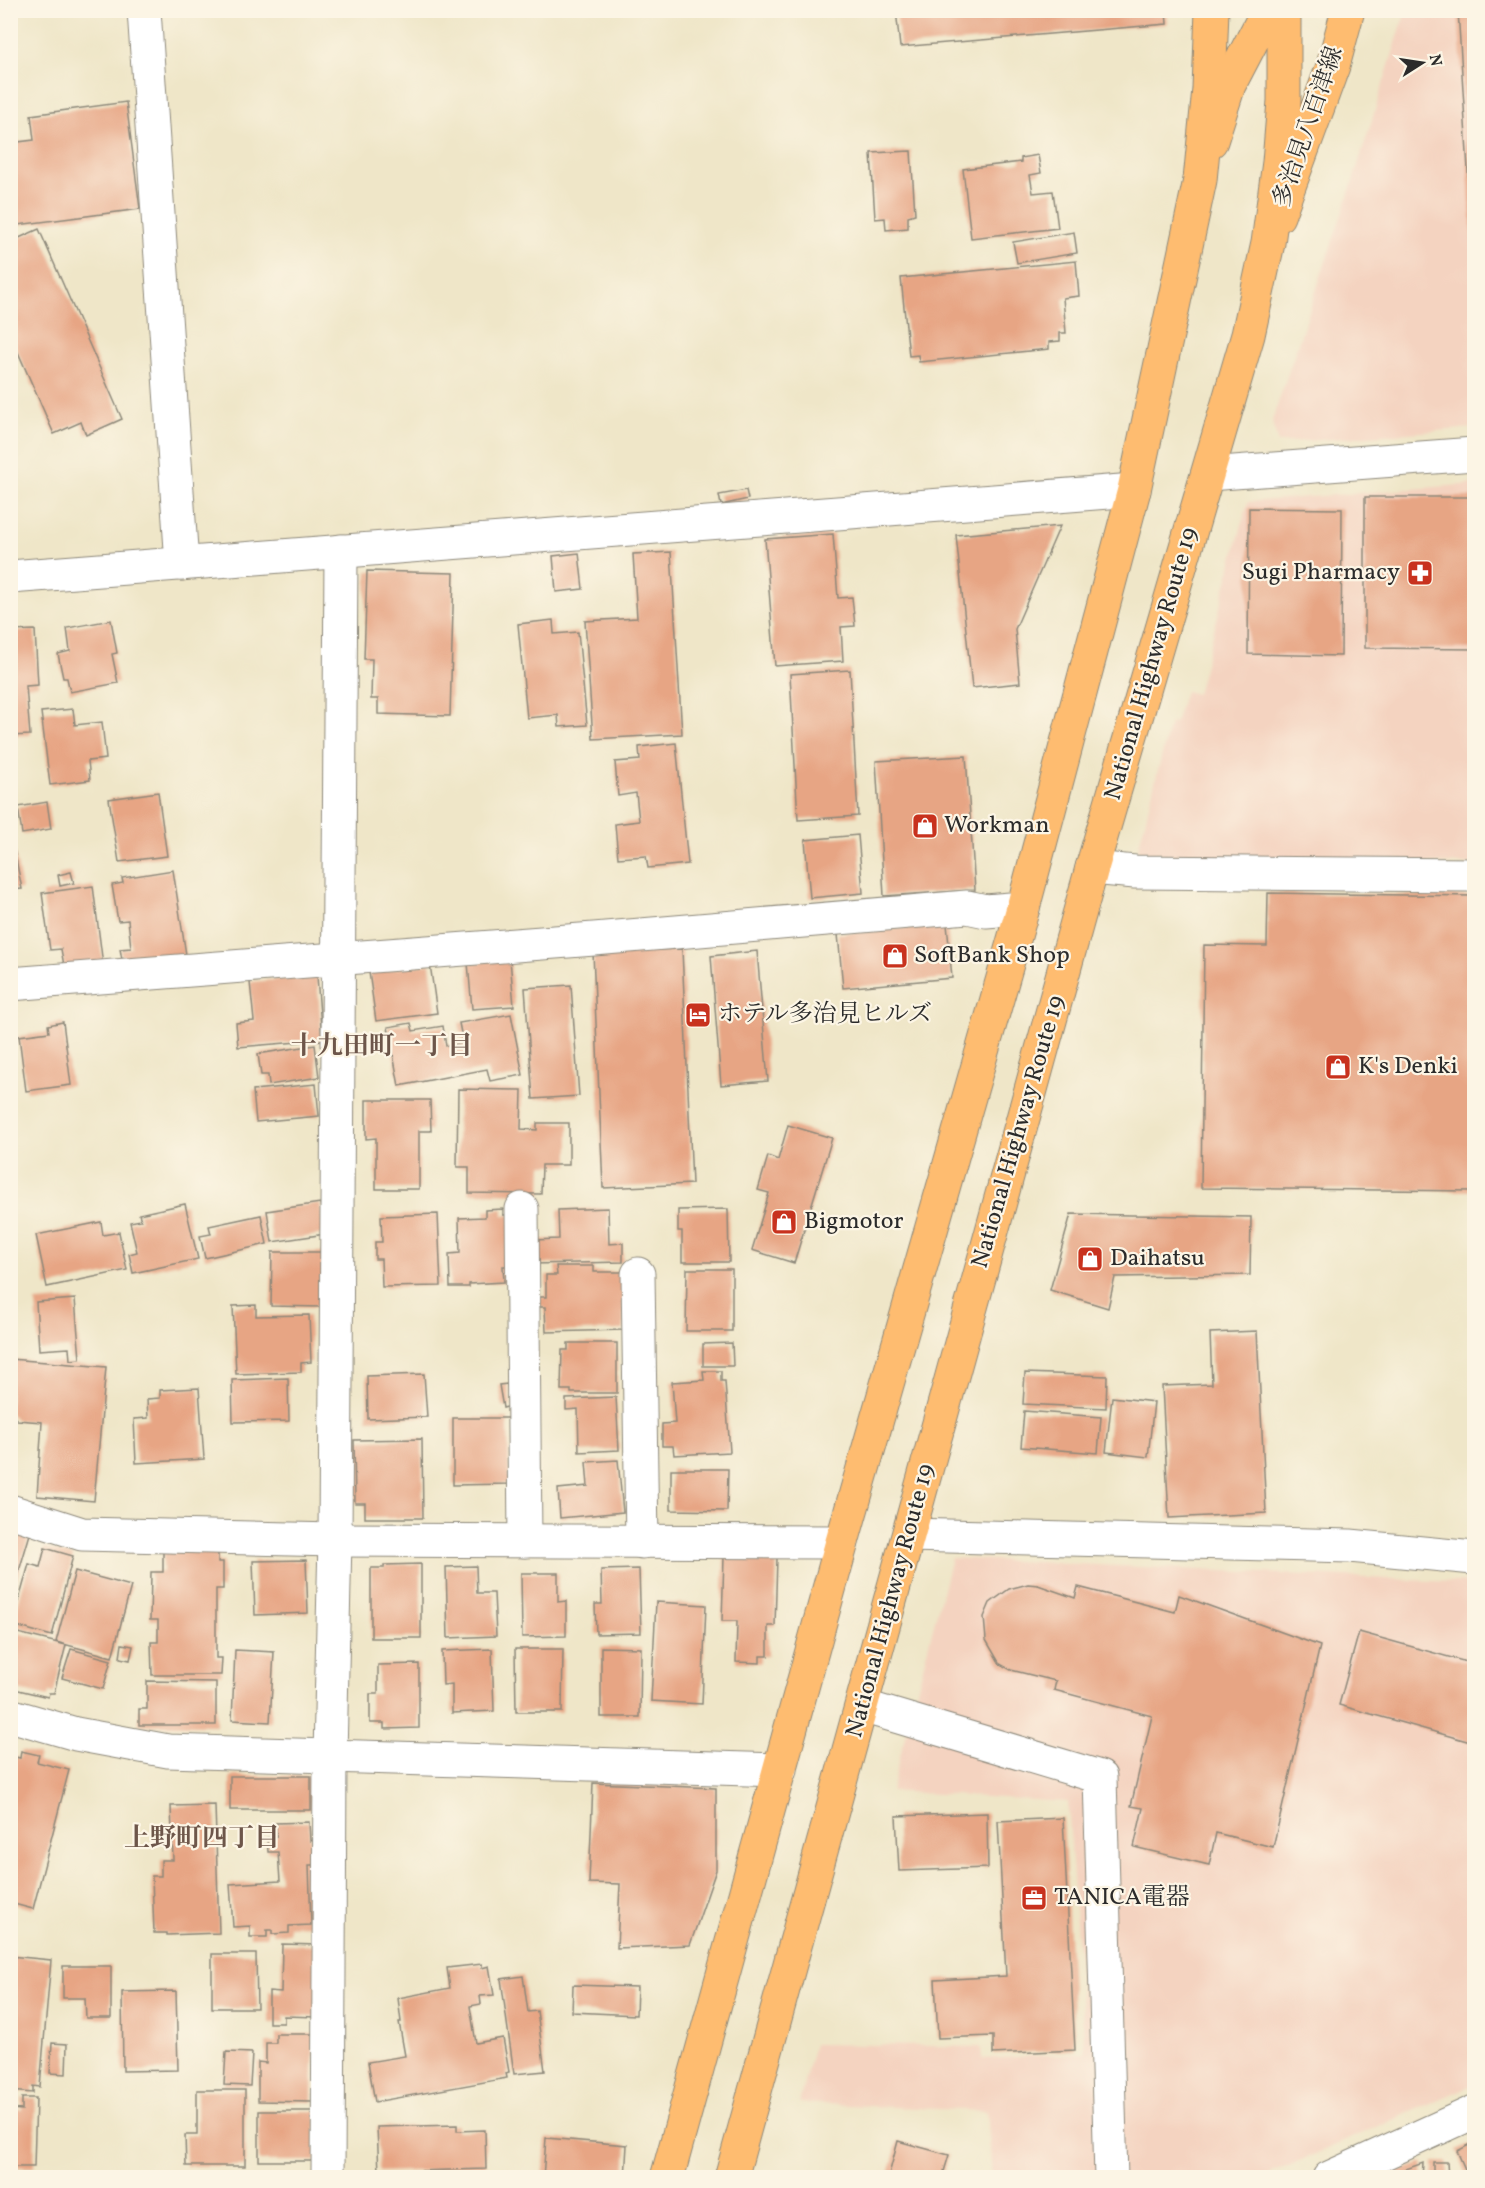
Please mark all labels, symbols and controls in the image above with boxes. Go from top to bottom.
north arrow [1392,33,1452,93]
street label: 多治見八百津線 [1266,42,1352,212]
text: N [1423,52,1447,69]
street label: National Highway Route 19 [1097,524,1207,804]
place label: Sugi Pharmacy [1242,556,1400,590]
pharmacy icon: Sugi Pharmacy [1405,558,1435,588]
place label: Workman [944,809,1050,843]
shop icon: Workman [910,811,940,841]
place label: SoftBank Shop [914,939,1070,973]
shop icon: SoftBank Shop [880,941,910,971]
street label: National Highway Route 19 [964,992,1074,1272]
place label: ホテル多治見ヒルズ [718,998,932,1032]
hotel icon: ホテル多治見ヒルズ [683,1000,713,1030]
district label: 十九田町一丁目 [291,1029,473,1065]
place label: K's Denki [1358,1050,1458,1084]
shop icon: K's Denki [1323,1052,1353,1082]
place label: Bigmotor [804,1205,903,1239]
shop icon: Bigmotor [769,1207,799,1237]
place label: Daihatsu [1110,1242,1205,1276]
shop icon: Daihatsu [1075,1244,1105,1274]
street label: National Highway Route 19 [838,1460,944,1742]
district label: 上野町四丁目 [124,1821,280,1857]
place label: TANICA電器 [1054,1881,1190,1915]
office icon: TANICA電器 [1019,1883,1049,1913]

